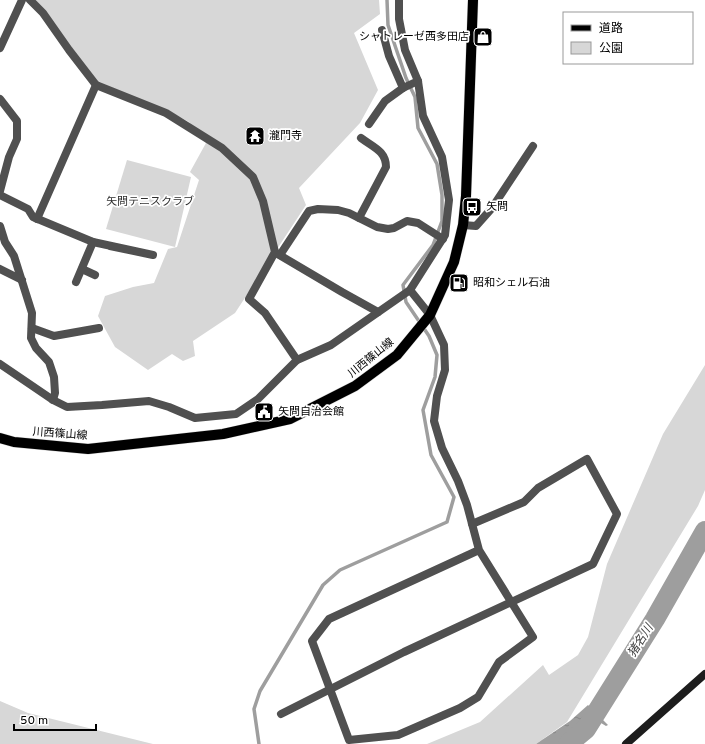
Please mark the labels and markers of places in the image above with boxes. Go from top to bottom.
shop icon: シャトレーゼ西多田店 [472,26,494,48]
place label: シャトレーゼ西多田店 [359,30,469,44]
temple icon: 瀧門寺 [244,125,266,147]
place label: 瀧門寺 [269,129,302,143]
bus stop icon: 矢問 [461,196,483,218]
place label: 矢問 [486,200,508,214]
fuel station icon: 昭和シェル石油 [448,272,470,294]
place label: 昭和シェル石油 [473,276,550,290]
public building icon: 矢問自治会館 [253,401,275,423]
place label: 矢問自治会館 [278,405,344,419]

